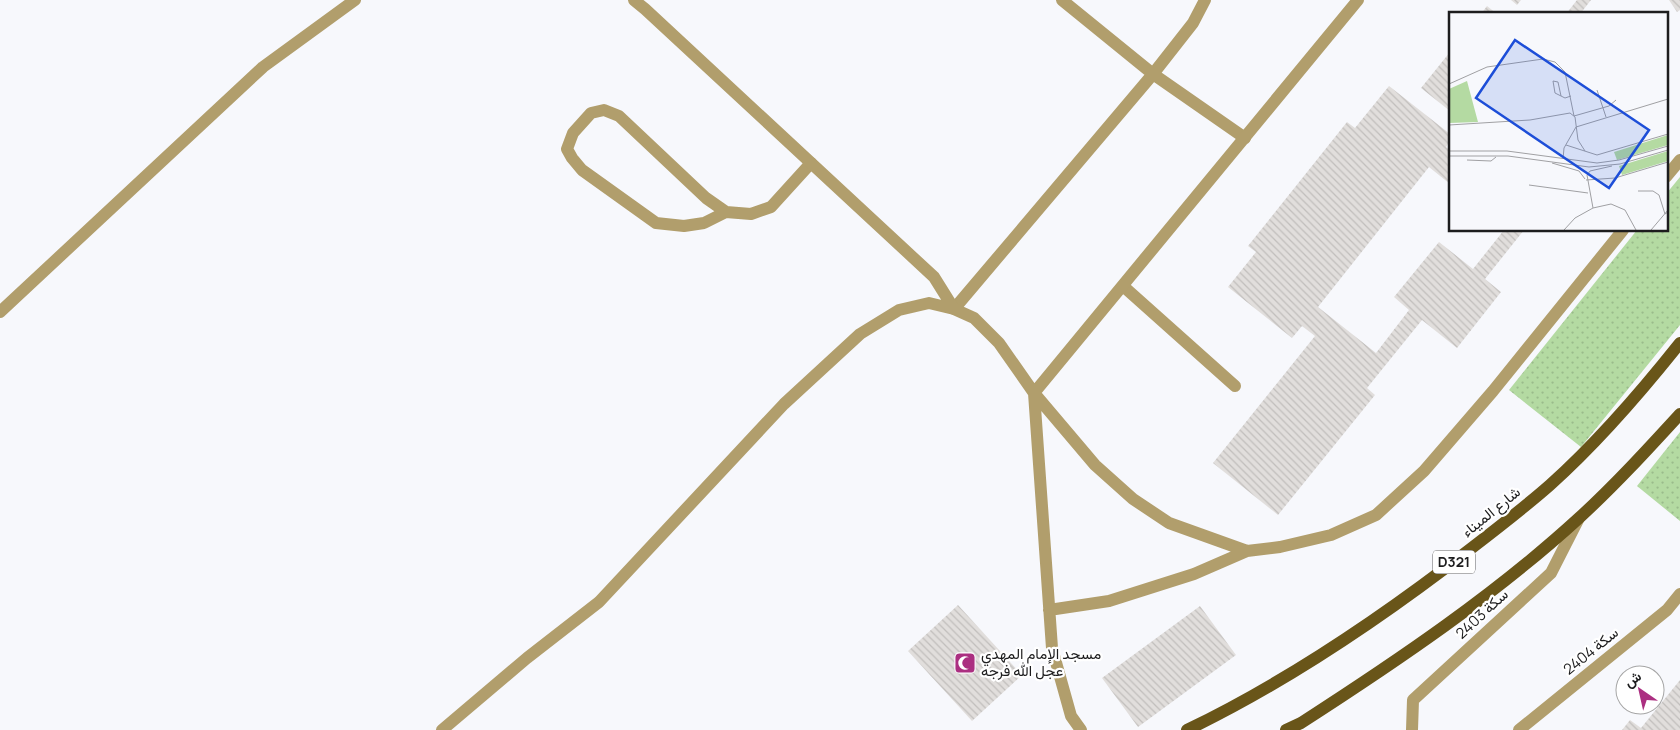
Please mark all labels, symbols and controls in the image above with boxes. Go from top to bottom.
inset map [1449,12,1668,231]
street label: شارع الميناء [1457,481,1525,543]
road number: D321 [1433,550,1475,574]
street label: سكة 2403 [1451,584,1513,643]
street label: سكة 2404 [1559,622,1623,679]
place label: مسجد الإمام المهدي عجل الله فرجه [981,643,1101,681]
mosque icon: مسجد الإمام المهدي عجل الله فرجه [953,651,977,675]
north arrow [1615,665,1665,715]
text: ش [1620,666,1645,691]

